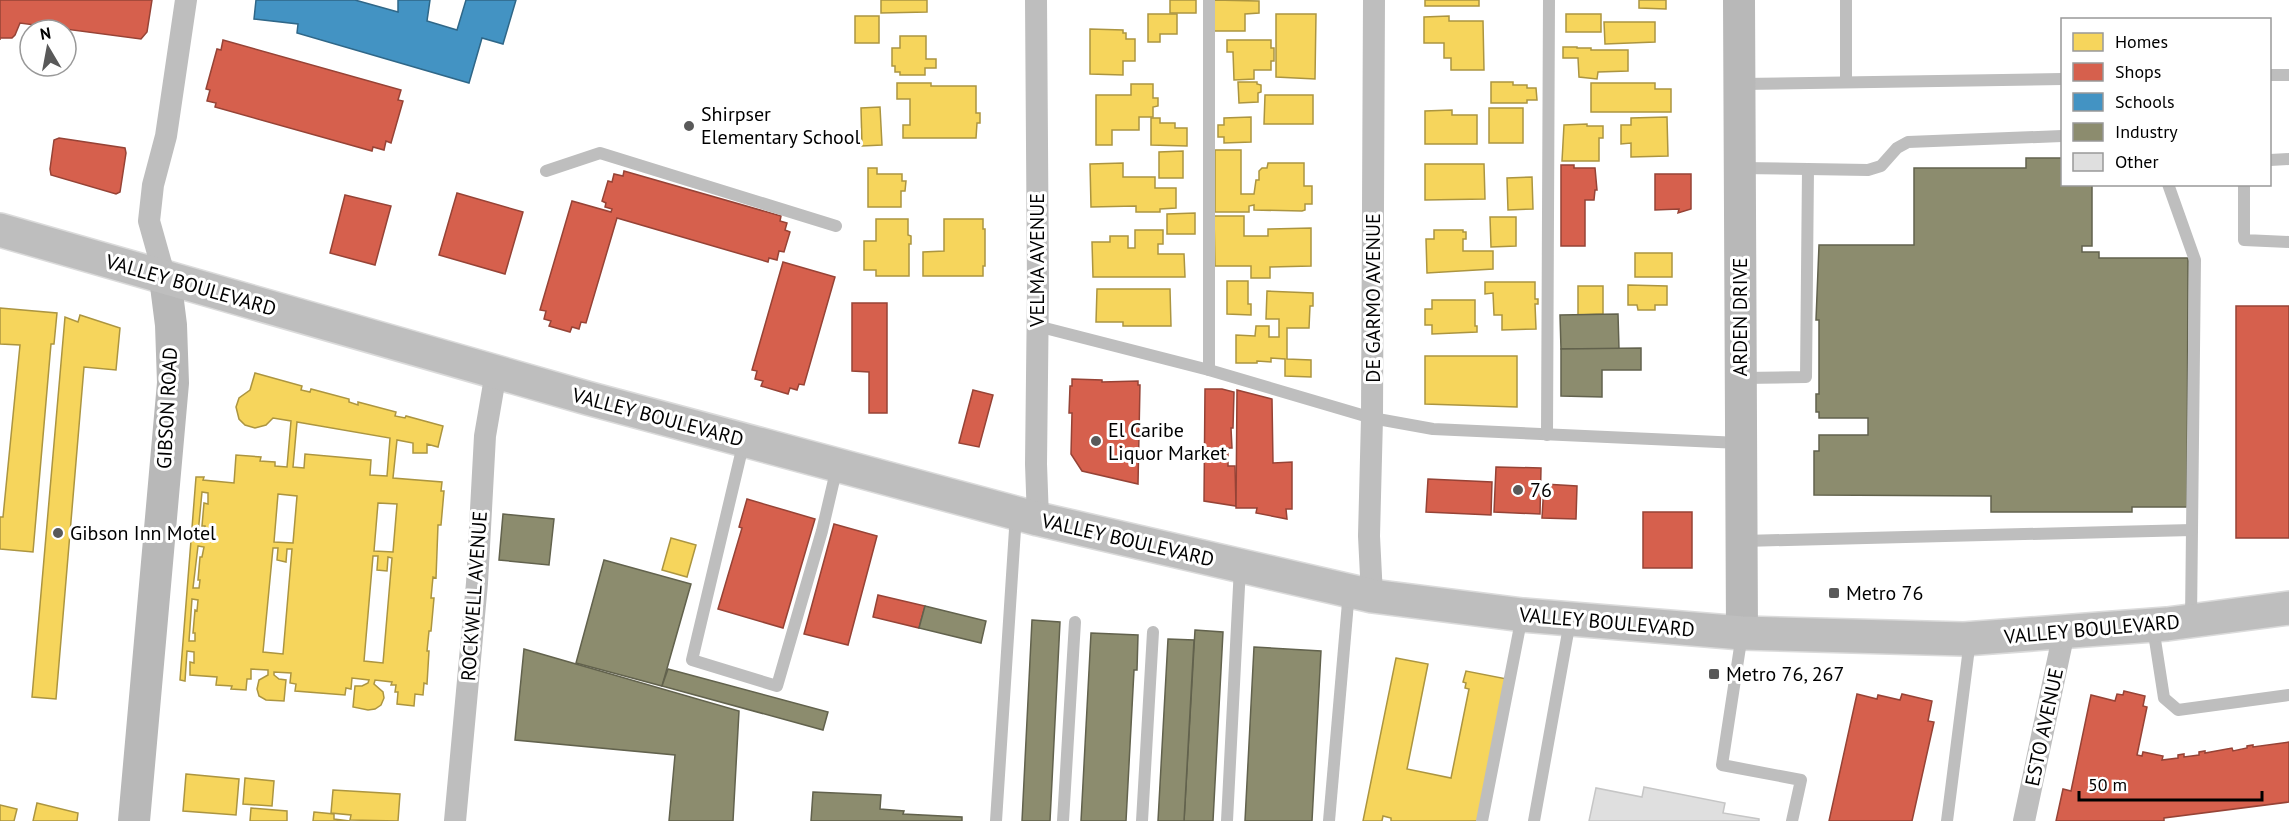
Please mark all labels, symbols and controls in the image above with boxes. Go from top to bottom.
north arrow [18,18,78,78]
legend [2061,18,2271,186]
text: N [38,22,52,44]
text: Homes [2115,30,2168,53]
text: Shops [2115,60,2161,83]
text: Schools [2115,90,2175,113]
place label: Shirpser Elementary School [701,101,861,150]
marker: Shirpser Elementary School [682,119,696,133]
text: Industry [2115,120,2178,143]
text: Other [2115,150,2159,173]
street label: VELMA AVENUE [1024,193,1050,328]
street label: DE GARMO AVENUE [1360,213,1386,383]
street label: VALLEY BOULEVARD [102,248,279,322]
street label: ARDEN DRIVE [1727,257,1753,377]
street label: GIBSON ROAD [151,346,183,470]
street label: VALLEY BOULEVARD [569,381,746,452]
place label: El Caribe Liquor Market [1108,417,1227,466]
marker: El Caribe Liquor Market [1089,434,1103,448]
place label: 76 [1530,477,1552,503]
marker: 76 [1511,483,1525,497]
street label: VALLEY BOULEVARD [1038,507,1217,572]
street label: ROCKWELL AVENUE [455,510,493,682]
place label: Gibson Inn Motel [70,520,216,546]
marker: Gibson Inn Motel [51,526,65,540]
place label: Metro 76 [1846,580,1923,606]
marker: Metro 76 [1827,586,1841,600]
street label: VALLEY BOULEVARD [1517,601,1696,643]
street label: VALLEY BOULEVARD [2002,608,2181,650]
place label: Metro 76, 267 [1726,661,1844,687]
street label: ESTO AVENUE [2019,666,2069,788]
marker: Metro 76, 267 [1707,667,1721,681]
scale bar [2079,764,2262,802]
text: 50 m [2088,773,2127,796]

